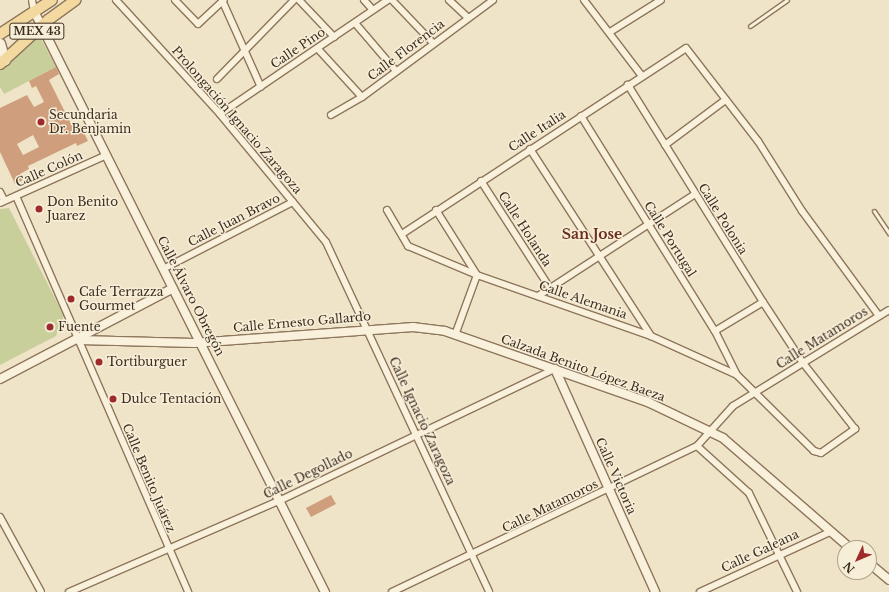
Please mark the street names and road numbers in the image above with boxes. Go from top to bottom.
street label: Calle Florencia [365,17,447,83]
road number: MEX 43 [9,22,65,40]
street label: Calle Pino [268,24,328,72]
street label: Prolongación Ignacio Zaragoza [169,43,305,197]
street label: Calle Italia [506,107,568,155]
street label: Calle Colón [13,148,85,190]
street label: Calle Polonia [695,181,751,257]
street label: Calle Holanda [495,189,555,269]
street label: Calle Juan Bravo [186,191,282,249]
street label: Calle Portugal [641,199,699,279]
street label: Calle Álvaro Obregón [154,233,228,359]
street label: Calle Alemania [537,278,629,322]
street label: Calle Matamoros [774,304,870,372]
street label: Calle Ernesto Gallardo [232,309,372,335]
street label: Calzada Benito López Baeza [499,332,667,404]
street label: Calle Ignacio Zaragoza [386,355,458,487]
street label: Calle Benito Juárez [120,421,178,535]
street label: Calle Victoria [593,435,639,517]
street label: Calle Degollado [261,446,355,502]
street label: Calle Matamoros [500,477,600,535]
street label: Calle Galeana [719,527,801,575]

